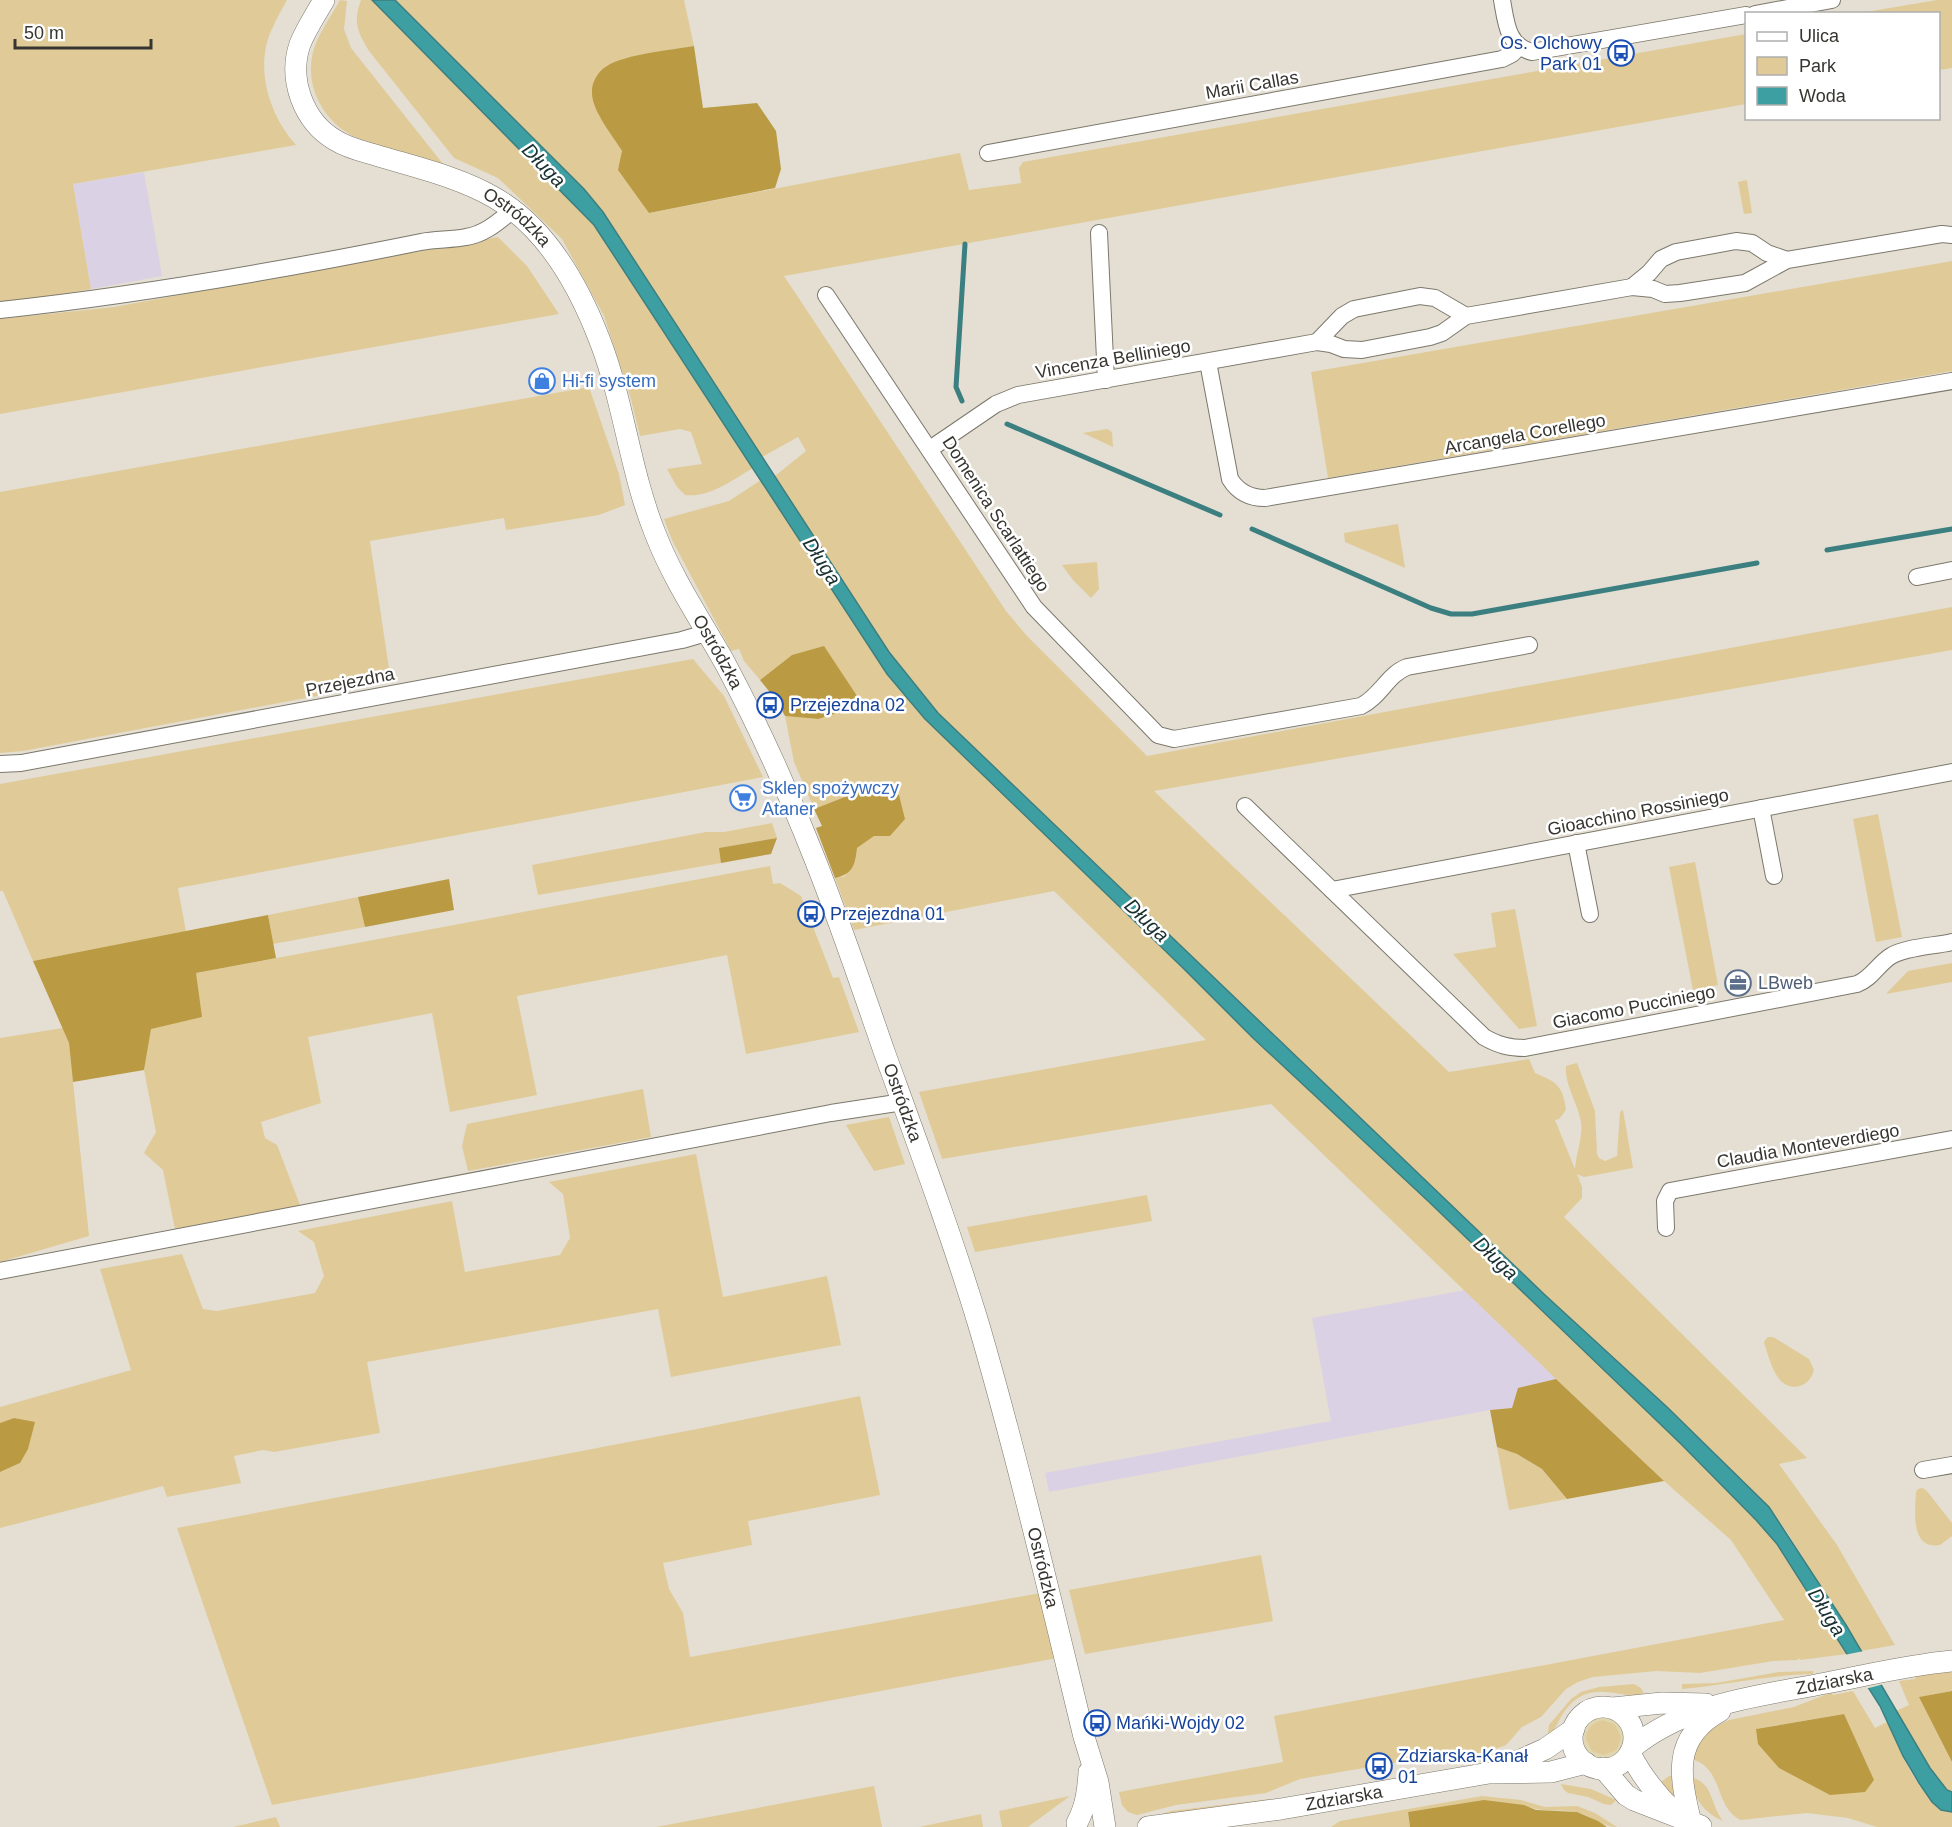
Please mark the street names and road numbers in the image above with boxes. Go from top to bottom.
street label: Marii Callas [1204,67,1300,103]
street label: Ostródzka [480,183,556,251]
street label: Vincenza Belliniego [1034,336,1192,382]
street label: Arcangela Corellego [1443,410,1607,458]
street label: Domenica Scarlattiego [938,433,1054,595]
street label: Ostródzka [689,611,747,693]
street label: Przejezdna [304,663,397,700]
street label: Gioacchino Rossiniego [1546,785,1730,839]
street label: Giacomo Pucciniego [1551,981,1717,1033]
street label: Ostródzka [879,1061,926,1145]
street label: Claudia Monteverdiego [1715,1120,1901,1172]
street label: Ostródzka [1023,1525,1063,1611]
street label: Zdziarska [1794,1664,1875,1698]
street label: Zdziarska [1304,1781,1385,1815]

